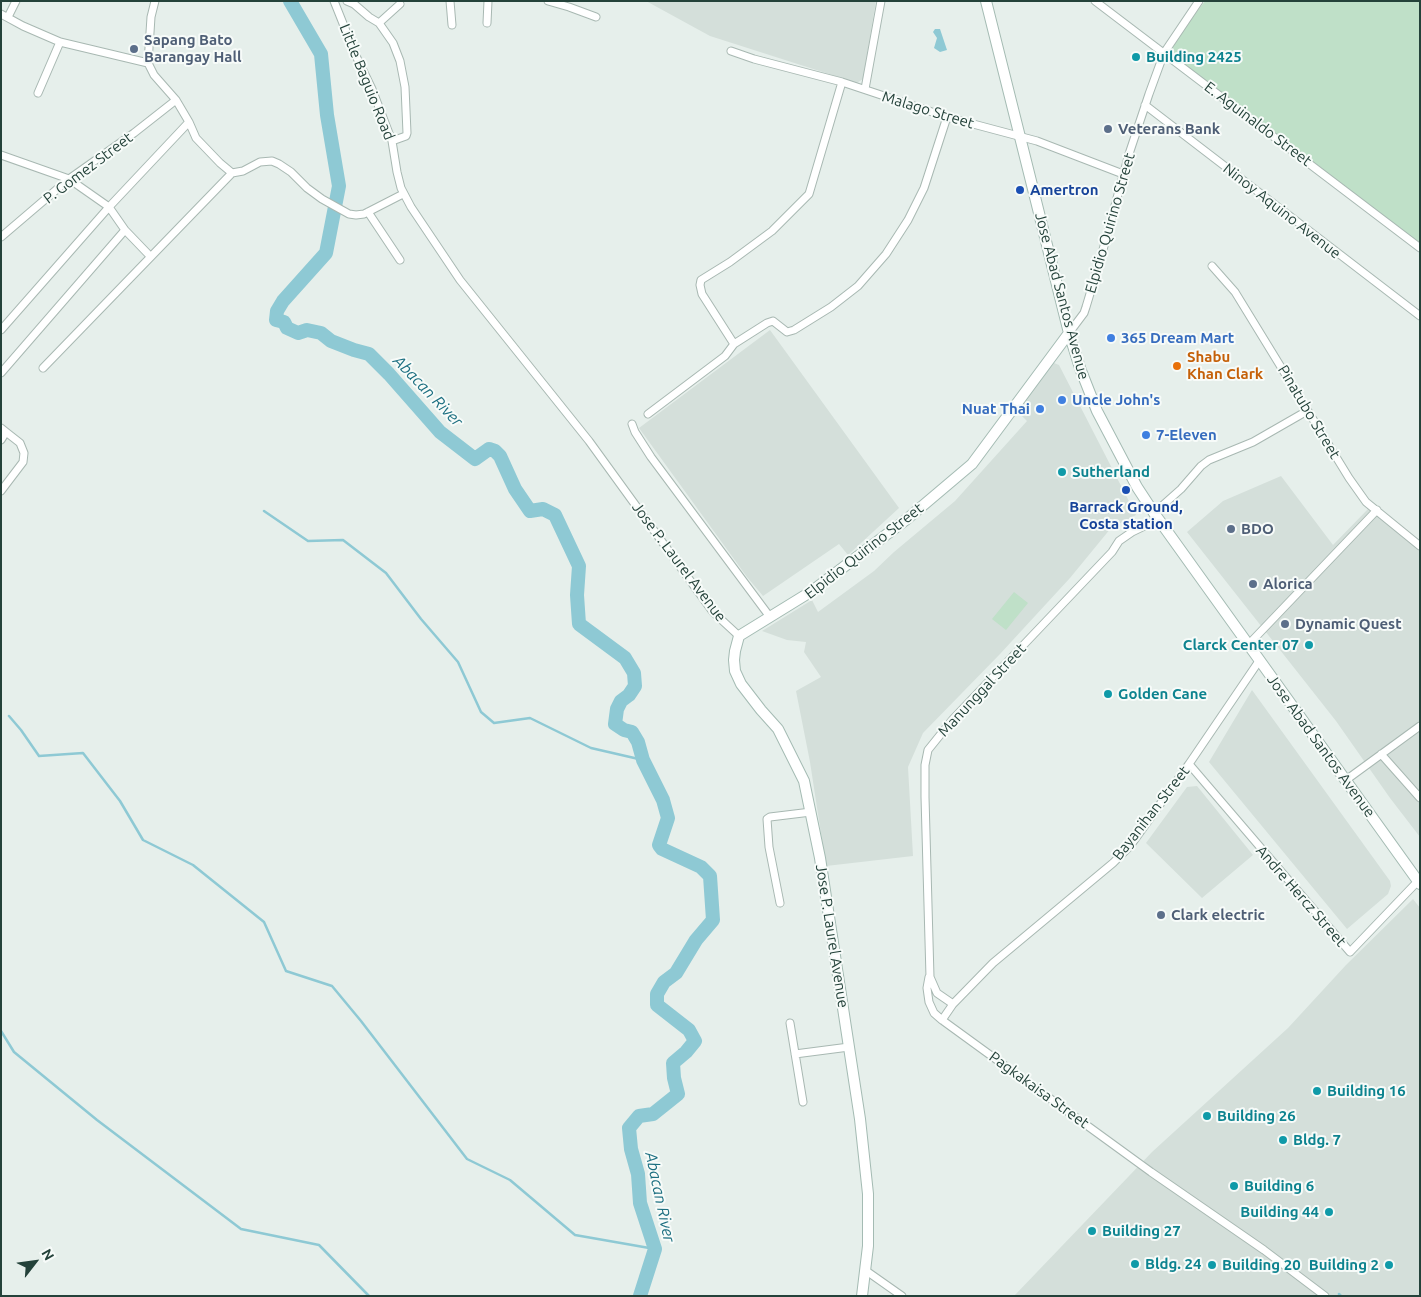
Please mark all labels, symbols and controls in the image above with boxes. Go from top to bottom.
street label: Little Baguio Road [336,21,398,143]
place label: Sapang Bato Barangay Hall [144,31,242,66]
marker: Sapang Bato Barangay Hall [128,43,140,55]
place label: Building 2425 [1146,48,1242,66]
marker: Building 2425 [1130,51,1142,63]
street label: E. Aguinaldo Street [1201,78,1315,170]
street label: Malago Street [880,87,976,133]
place label: Veterans Bank [1118,120,1220,138]
marker: Veterans Bank [1102,123,1114,135]
street label: P. Gomez Street [40,129,136,207]
street label: Elpidio Quirino Street [1081,151,1139,295]
street label: Ninoy Aquino Avenue [1220,159,1344,263]
place label: Amertron [1030,181,1099,199]
marker: Amertron [1014,184,1026,196]
street label: Jose Abad Santos Avenue [1031,211,1093,381]
place label: 365 Dream Mart [1121,329,1234,347]
marker: 365 Dream Mart [1105,332,1117,344]
place label: Shabu Khan Clark [1187,348,1263,383]
water label: Abacan River [389,351,467,431]
marker: Shabu Khan Clark [1171,360,1183,372]
street label: Pinatubo Street [1274,362,1344,462]
place label: Uncle John's [1072,391,1160,409]
marker: Uncle John's [1056,394,1068,406]
place label: Nuat Thai [962,400,1030,418]
marker: Nuat Thai [1034,403,1046,415]
place label: 7-Eleven [1156,426,1217,444]
marker: 7-Eleven [1140,429,1152,441]
place label: Sutherland [1072,463,1150,481]
marker: Sutherland [1056,466,1068,478]
marker: Barrack Ground, Costa station [1120,484,1132,496]
place label: Barrack Ground, Costa station [1069,498,1183,533]
street label: Jose P. Laurel Avenue [628,499,730,625]
street label: Elpidio Quirino Street [801,499,927,603]
place label: BDO [1241,520,1274,538]
marker: BDO [1225,523,1237,535]
place label: Alorica [1263,575,1313,593]
marker: Alorica [1247,578,1259,590]
place label: Dynamic Quest [1295,615,1402,633]
marker: Dynamic Quest [1279,618,1291,630]
place label: Clarck Center 07 [1183,636,1299,654]
marker: Clarck Center 07 [1303,639,1315,651]
street label: Manunggal Street [934,640,1030,740]
street label: Jose Abad Santos Avenue [1263,671,1379,821]
place label: Golden Cane [1118,685,1207,703]
marker: Golden Cane [1102,688,1114,700]
street label: Bayanihan Street [1109,762,1193,864]
street label: Andre Hercz Street [1252,842,1350,950]
street label: Jose P. Laurel Avenue [812,863,852,1009]
place label: Clark electric [1171,906,1265,924]
marker: Clark electric [1155,909,1167,921]
street label: Pagkakaisa Street [986,1048,1092,1132]
place label: Building 16 [1327,1082,1406,1100]
marker: Building 16 [1311,1085,1323,1097]
place label: Building 26 [1217,1107,1296,1125]
marker: Building 26 [1201,1110,1213,1122]
place label: Bldg. 7 [1293,1131,1341,1149]
marker: Bldg. 7 [1277,1134,1289,1146]
water label: Abacan River [641,1150,679,1244]
place label: Building 6 [1244,1177,1314,1195]
marker: Building 6 [1228,1180,1240,1192]
place label: Building 44 [1240,1203,1319,1221]
marker: Building 44 [1323,1206,1335,1218]
place label: Building 27 [1102,1222,1181,1240]
marker: Building 27 [1086,1225,1098,1237]
north arrow [10,1237,60,1287]
text: N [38,1246,58,1263]
place label: Bldg. 24 [1145,1255,1201,1273]
place label: Building 20 [1222,1256,1301,1274]
place label: Building 2 [1309,1256,1379,1274]
marker: Bldg. 24 [1129,1258,1141,1270]
marker: Building 20 [1206,1259,1218,1271]
marker: Building 2 [1383,1259,1395,1271]

